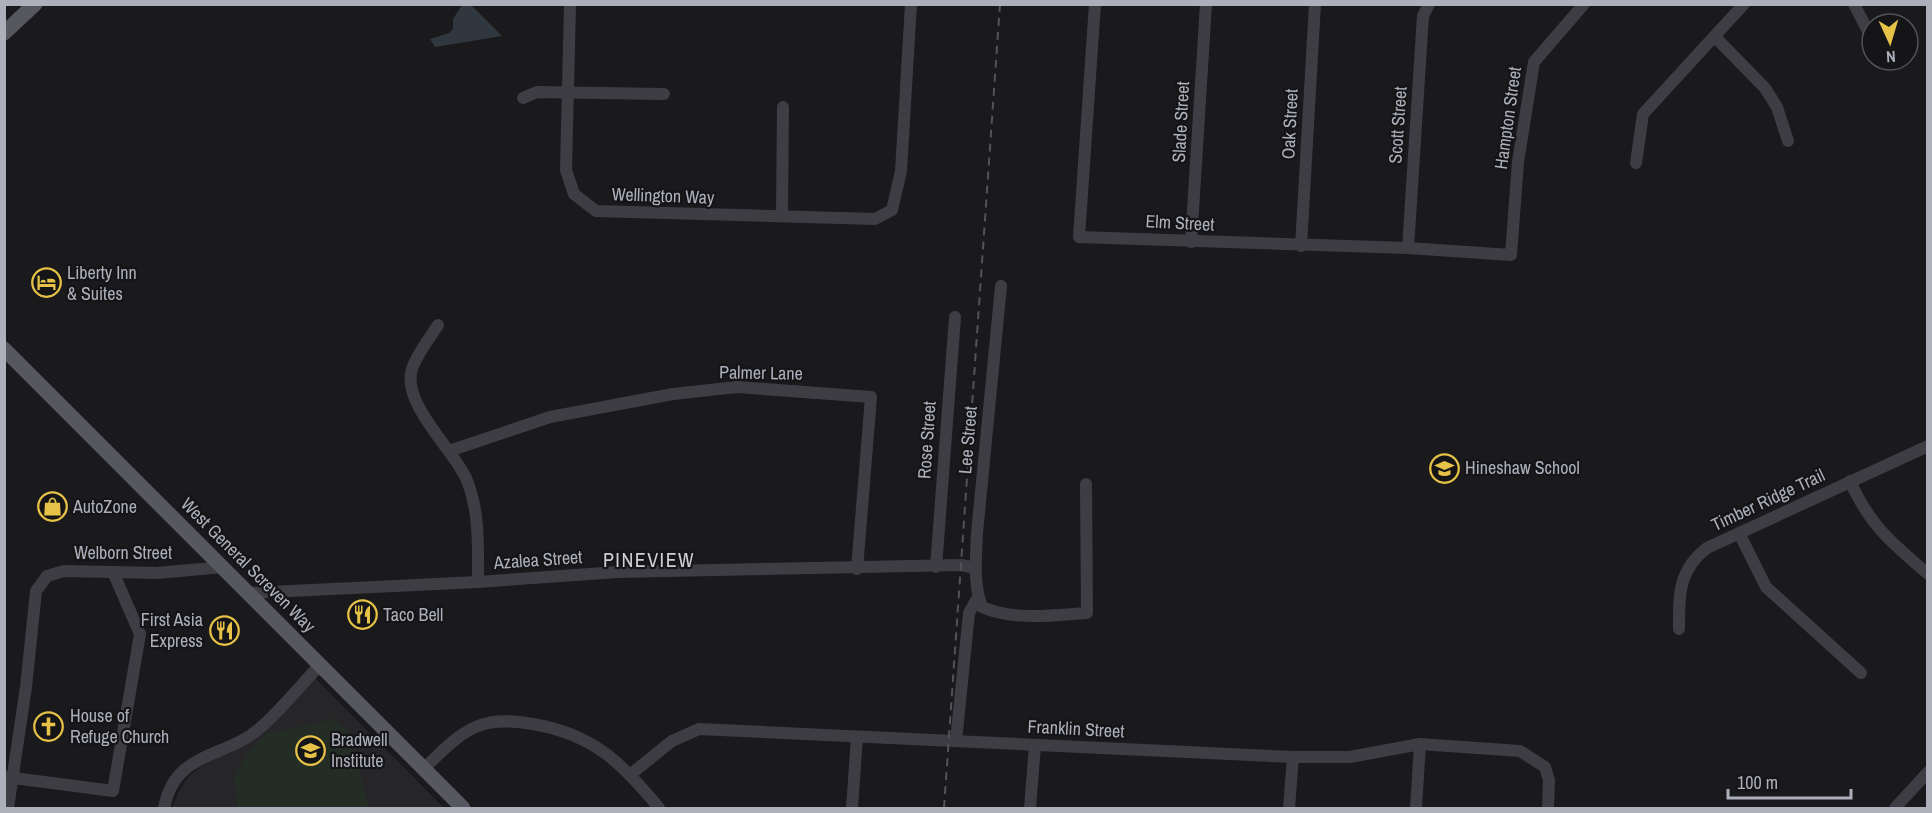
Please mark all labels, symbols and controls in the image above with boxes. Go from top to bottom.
north arrow [1860,12,1920,72]
text: N [1886,46,1897,68]
street label: Hampton Street [1488,65,1527,171]
street label: Slade Street [1166,81,1195,163]
street label: Scott Street [1382,86,1413,164]
street label: Oak Street [1275,88,1304,160]
street label: Wellington Way [611,181,715,210]
street label: Elm Street [1145,208,1215,237]
place label: Liberty Inn & Suites [67,260,137,306]
hotel icon: Liberty Inn & Suites [30,267,62,299]
street label: Palmer Lane [719,359,803,386]
street label: Rose Street [911,400,942,480]
street label: Lee Street [952,405,983,475]
school or university icon: Hineshaw School [1428,452,1460,484]
place label: Hineshaw School [1465,455,1580,480]
street label: Timber Ridge Trail [1707,462,1829,537]
shop icon: AutoZone [36,491,68,523]
street label: West General Screven Way [175,492,322,638]
place label: AutoZone [72,494,137,519]
street label: Welborn Street [74,540,172,565]
street label: Azalea Street [492,544,583,575]
district label: PINEVIEW [603,546,695,573]
restaurant icon: Taco Bell [346,599,378,631]
place label: Taco Bell [383,602,443,627]
place label: First Asia Express [141,607,203,653]
restaurant icon: First Asia Express [208,614,240,646]
place label: House of Refuge Church [70,703,169,749]
church icon: House of Refuge Church [33,710,65,742]
street label: Franklin Street [1027,713,1125,744]
place label: Bradwell Institute [331,727,388,773]
school or university icon: Bradwell Institute [294,734,326,766]
scale bar [1728,762,1851,800]
text: 100 m [1737,770,1778,795]

